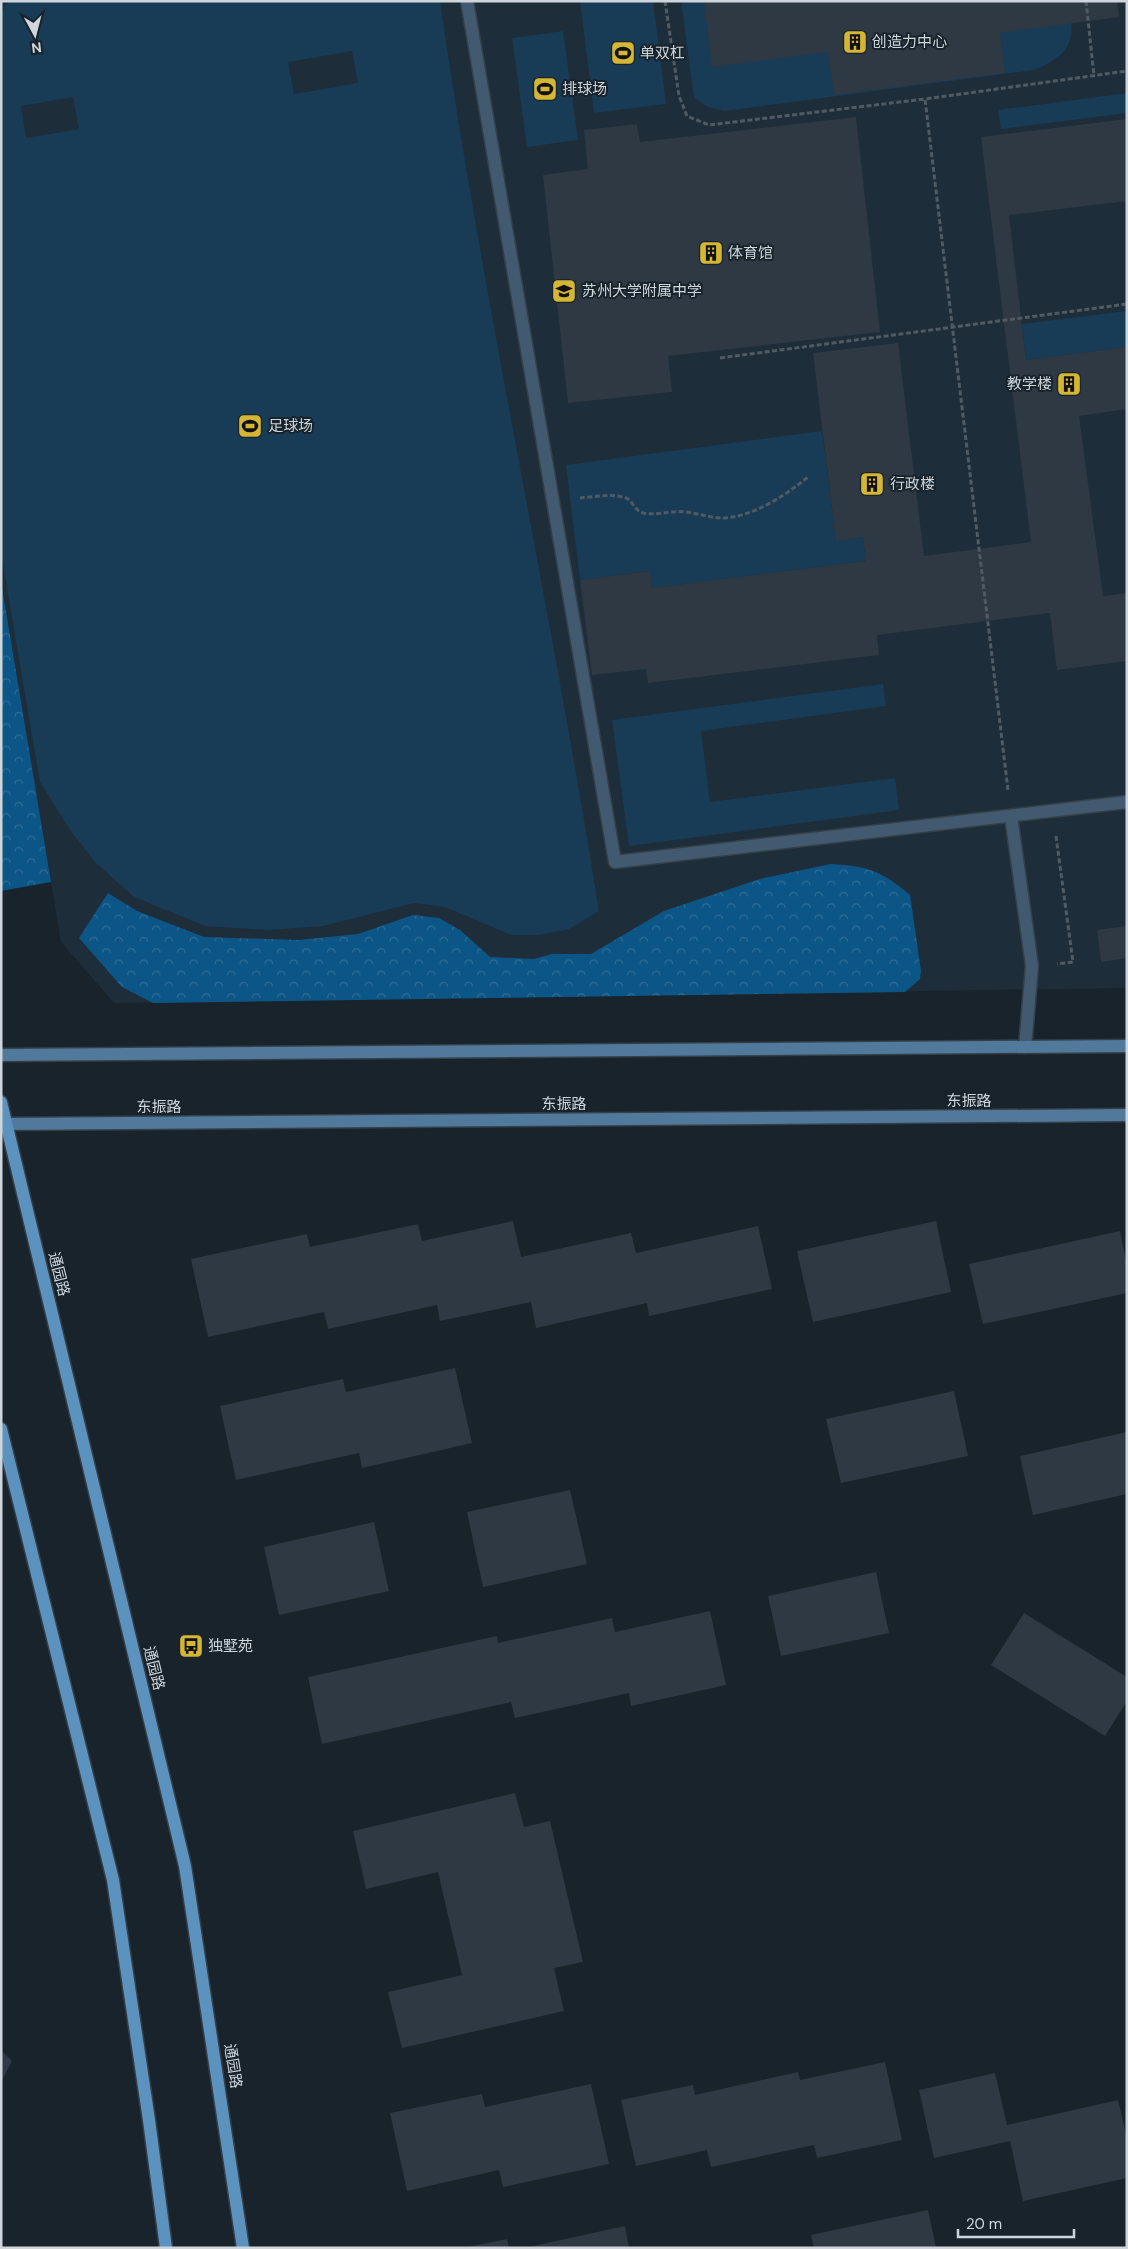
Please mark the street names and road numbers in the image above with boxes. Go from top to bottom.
street label: 东振路 [946,1091,992,1111]
street label: 东振路 [541,1094,587,1114]
street label: 东振路 [136,1097,182,1117]
street label: 通园路 [44,1250,74,1298]
street label: 通园路 [139,1644,169,1692]
street label: 通园路 [220,2042,246,2090]

